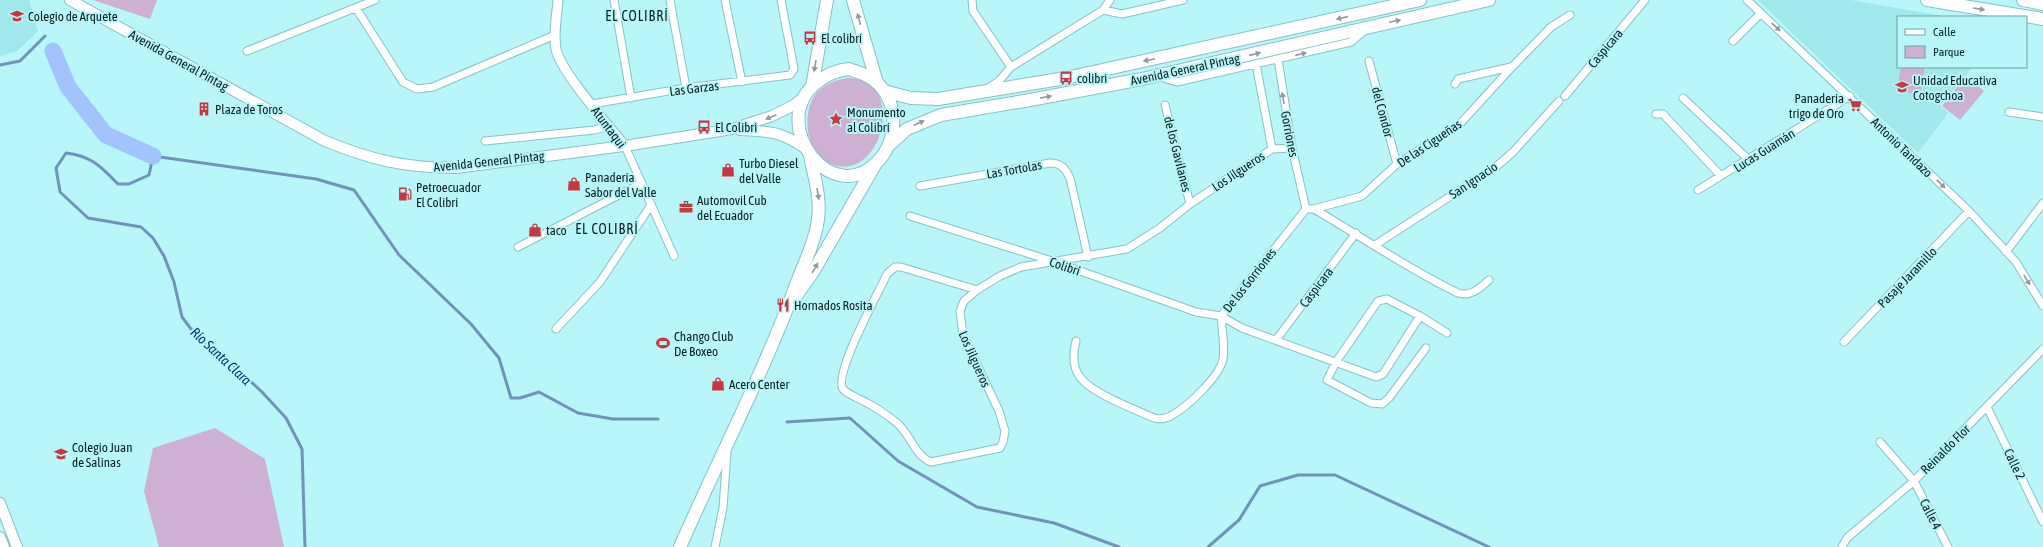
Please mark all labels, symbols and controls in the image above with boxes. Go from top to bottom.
one-way arrow [1973,6,1985,12]
school or university icon: Colegio de Arquete [9,8,25,24]
district label: EL COLIBRÍ [605,8,669,24]
place label: Colegio de Arquete [28,9,118,24]
one-way arrow [855,12,861,25]
one-way arrow [1335,15,1347,21]
legend [1897,16,2027,68]
one-way arrow [1389,18,1401,24]
one-way arrow [1770,22,1781,31]
text: Calle [1933,25,1956,39]
street label: Caspicara [1585,26,1626,71]
street label: Avenida General Pintag [126,27,231,94]
bus stop icon: El colibrí [802,30,818,46]
place label: El colibrí [821,31,862,46]
text: Parque [1933,45,1965,59]
street label: Avenida General Pintag [1129,50,1242,88]
one-way arrow [1249,50,1261,56]
one-way arrow [1295,50,1308,56]
one-way arrow [1143,58,1155,64]
one-way arrow [812,60,818,72]
bus stop icon: colibri [1058,70,1074,86]
place label: colibri [1077,71,1107,86]
place label: Unidad Educativa Cotogchoa [1913,73,1997,103]
street label: Las Garzas [669,78,720,99]
school or university icon: Unidad Educativa Cotogchoa [1894,79,1910,95]
street label: del Condor [1369,85,1396,139]
place label: Panadería trigo de Oro [1789,91,1844,121]
one-way arrow [1280,92,1286,104]
one-way arrow [1039,94,1052,100]
supermarket icon: Panadería trigo de Oro [1847,97,1863,113]
building icon: Plaza de Toros [196,101,212,117]
place label: Plaza de Toros [215,102,283,117]
street label: Atuntaqui [588,104,629,151]
place label: Monumento al Colibrí [847,105,906,135]
street label: Gorriones [1278,110,1301,159]
place icon: Monumento al Colibrí [828,111,844,127]
one-way arrow [764,114,776,120]
street label: Antonio Tandazo [1868,114,1935,180]
street label: de los Gavilanes [1161,115,1194,194]
street label: De las Cigueñas [1394,116,1465,170]
bus stop icon: El Colibrì [696,119,712,135]
place label: El Colibrì [715,120,757,135]
one-way arrow [913,120,924,126]
street label: Lucas Guamán [1731,126,1798,175]
street label: Avenida General Pintag [433,148,546,175]
street label: Los Jilgueros [1209,148,1268,194]
place label: Turbo Diesel del Valle [739,156,799,186]
street label: Las Tortolas [985,157,1043,182]
street label: San Ignacio [1446,159,1500,202]
shop icon: Turbo Diesel del Valle [720,162,736,178]
place label: Panadería Sabor del Valle [585,170,656,200]
shop icon: Panadería Sabor del Valle [566,176,582,192]
one-way arrow [1936,179,1946,189]
place label: Petroecuador El Colibrí [416,180,481,210]
fuel station icon: Petroecuador El Colibrí [397,186,413,202]
one-way arrow [815,188,821,200]
place label: Automovil Cub del Ecuador [697,193,767,223]
office icon: Automovil Cub del Ecuador [678,199,694,215]
district label: EL COLIBRÍ [575,221,639,237]
shop icon: taco [527,222,543,238]
place label: taco [546,223,567,238]
street label: Pasaje Jaramillo [1875,244,1940,311]
street label: De los Gorriones [1220,245,1279,315]
street label: Colibrí [1048,254,1082,279]
one-way arrow [811,262,818,274]
street label: Caspicara [1297,264,1336,310]
one-way arrow [2023,275,2031,285]
restaurant icon: Hornados Rosita [775,297,791,313]
place label: Hornados Rosita [794,298,872,313]
water label: Río Santa Clara [187,324,255,388]
place label: Chango Club De Boxeo [674,329,733,359]
street label: Los Jilgueros [955,329,994,390]
sports icon: Chango Club De Boxeo [655,335,671,351]
shop icon: Acero Center [710,376,726,392]
place label: Acero Center [729,377,789,392]
street label: Reinaldo Flor [1918,421,1973,477]
place label: Colegio Juan de Salinas [72,440,132,470]
school or university icon: Colegio Juan de Salinas [53,446,69,462]
street label: Calle 2 [2001,446,2028,482]
street label: Calle 4 [1917,496,1945,532]

